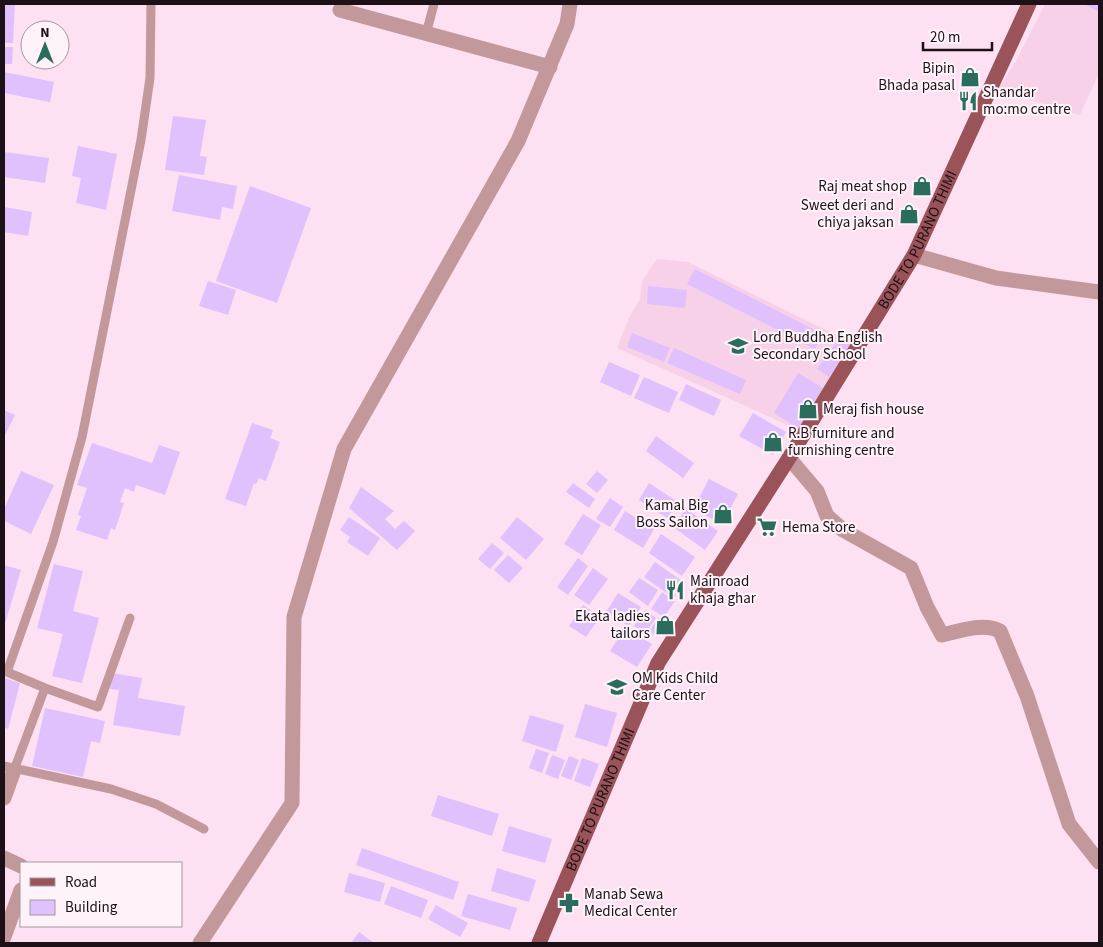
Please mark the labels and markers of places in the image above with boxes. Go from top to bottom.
place label: Bipin Bhada pasal [878,58,955,96]
shop icon: Bipin Bhada pasal [959,66,981,88]
place label: Shandar mo:mo centre [983,82,1071,120]
restaurant icon: Shandar mo:mo centre [957,90,979,112]
shop icon: Raj meat shop [911,175,933,197]
place label: Raj meat shop [818,176,907,197]
place label: Sweet deri and chiya jaksan [801,195,894,233]
shop icon: Sweet deri and chiya jaksan [898,203,920,225]
place label: Lord Buddha English Secondary School [753,327,883,365]
school or university icon: Lord Buddha English Secondary School [727,335,749,357]
shop icon: Meraj fish house [797,398,819,420]
place label: Meraj fish house [823,399,924,420]
place label: R.B furniture and furnishing centre [788,423,895,461]
shop icon: R.B furniture and furnishing centre [762,431,784,453]
place label: Kamal Big Boss Sailon [636,495,708,533]
shop icon: Kamal Big Boss Sailon [712,503,734,525]
supermarket icon: Hema Store [756,516,778,538]
place label: Hema Store [782,517,855,538]
place label: Mainroad khaja ghar [690,571,757,609]
restaurant icon: Mainroad khaja ghar [664,579,686,601]
place label: Ekata ladies tailors [575,606,650,644]
shop icon: Ekata ladies tailors [654,614,676,636]
place label: OM Kids Child Care Center [632,668,718,706]
school or university icon: OM Kids Child Care Center [606,676,628,698]
place label: Manab Sewa Medical Center [584,884,678,922]
pharmacy icon: Manab Sewa Medical Center [558,892,580,914]

